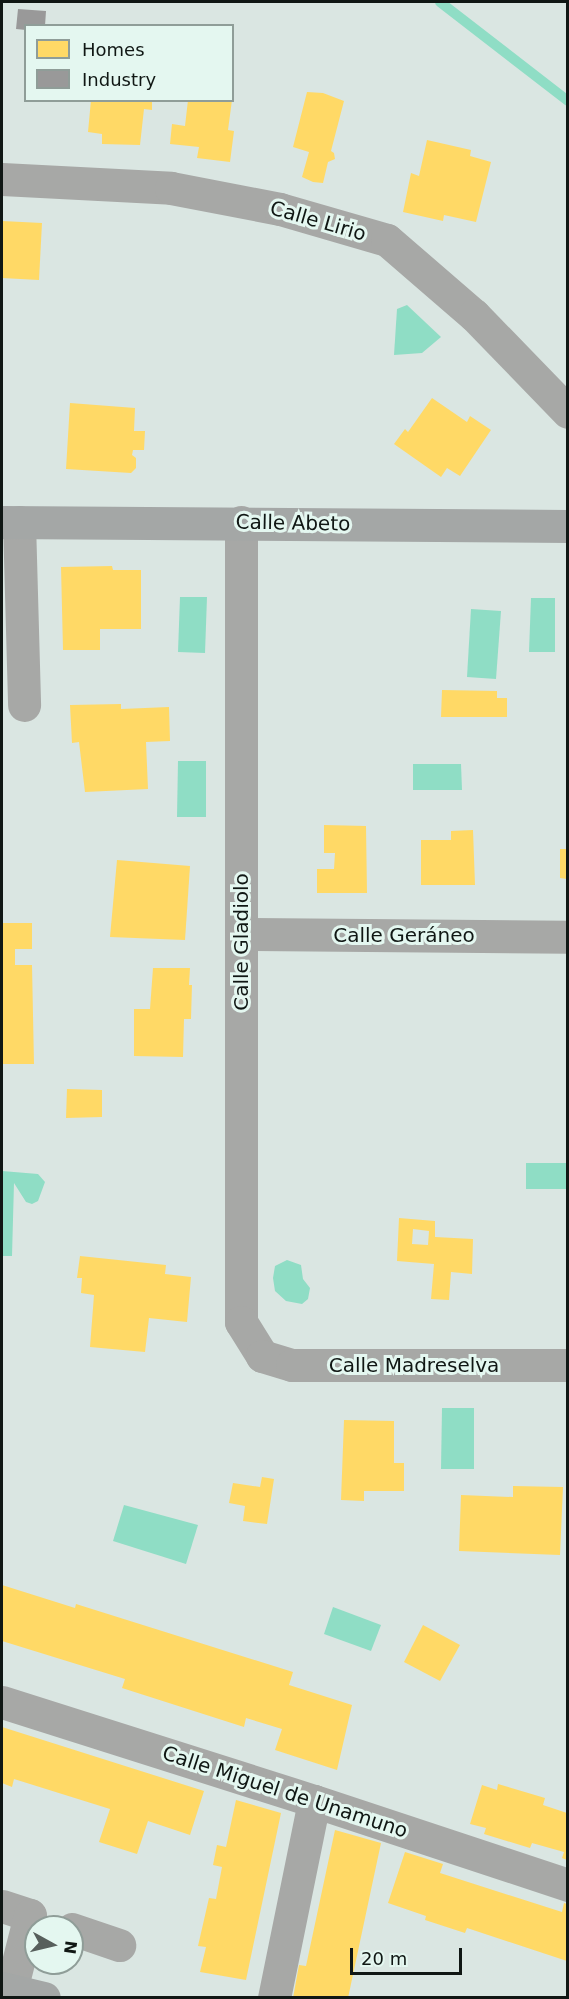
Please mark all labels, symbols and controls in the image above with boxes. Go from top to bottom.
legend [24,24,234,102]
text: Homes [82,39,145,60]
text: Industry [82,69,156,90]
street label: Calle Lirio [267,196,369,246]
street label: Calle Abeto [235,510,351,536]
street label: Calle Gladiolo [229,873,253,1011]
street label: Calle Geráneo [333,923,475,947]
street label: Calle Madreselva [329,1353,499,1377]
street label: Calle Miguel de Unamuno [159,1741,411,1843]
north arrow [24,1915,84,1975]
scale bar [353,1936,466,1974]
text: N [60,1939,81,1955]
text: 20 m [361,1948,407,1969]

